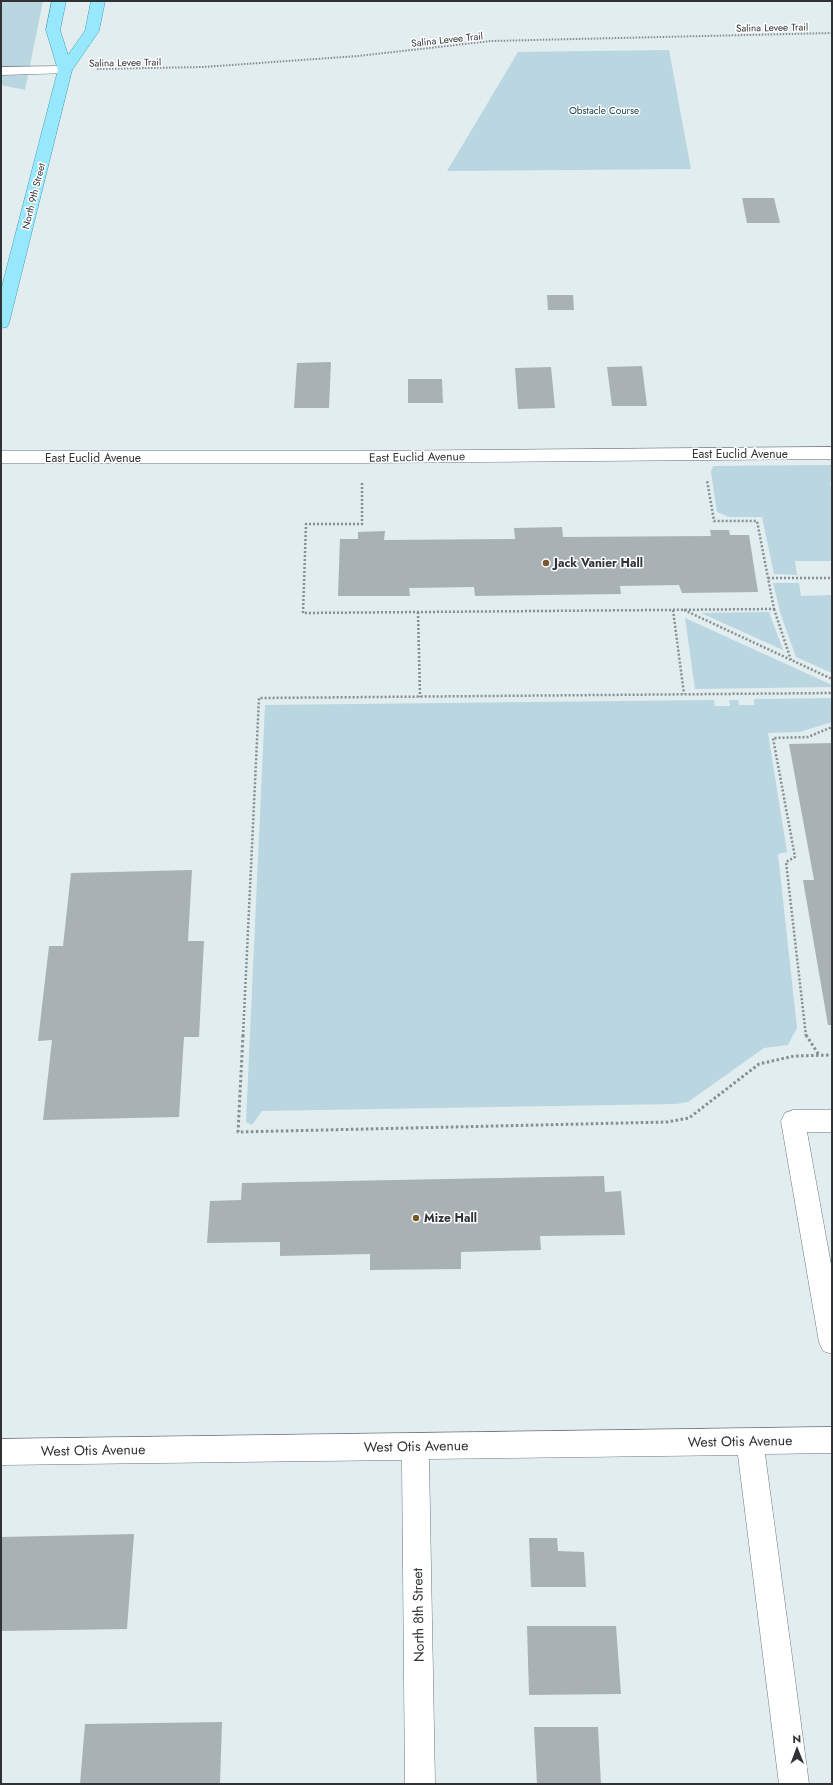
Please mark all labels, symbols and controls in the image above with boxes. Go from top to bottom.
street label: Salina Levee Trail [736,19,808,36]
street label: Salina Levee Trail [410,28,484,51]
street label: Salina Levee Trail [89,54,161,71]
park label: Obstacle Course [569,103,639,118]
street label: North 9th Street [18,161,49,231]
street label: East Euclid Avenue [692,445,788,463]
street label: East Euclid Avenue [369,447,465,467]
street label: East Euclid Avenue [45,449,141,467]
place label: Jack Vanier Hall [552,554,643,572]
marker: Jack Vanier Hall [541,558,551,568]
place label: Mize Hall [424,1209,477,1227]
marker: Mize Hall [411,1213,421,1223]
street label: West Otis Avenue [687,1430,793,1452]
street label: West Otis Avenue [363,1435,469,1457]
street label: West Otis Avenue [40,1439,146,1461]
street label: North 8th Street [407,1567,429,1662]
north arrow [777,1729,817,1769]
text: N [792,1731,801,1747]

